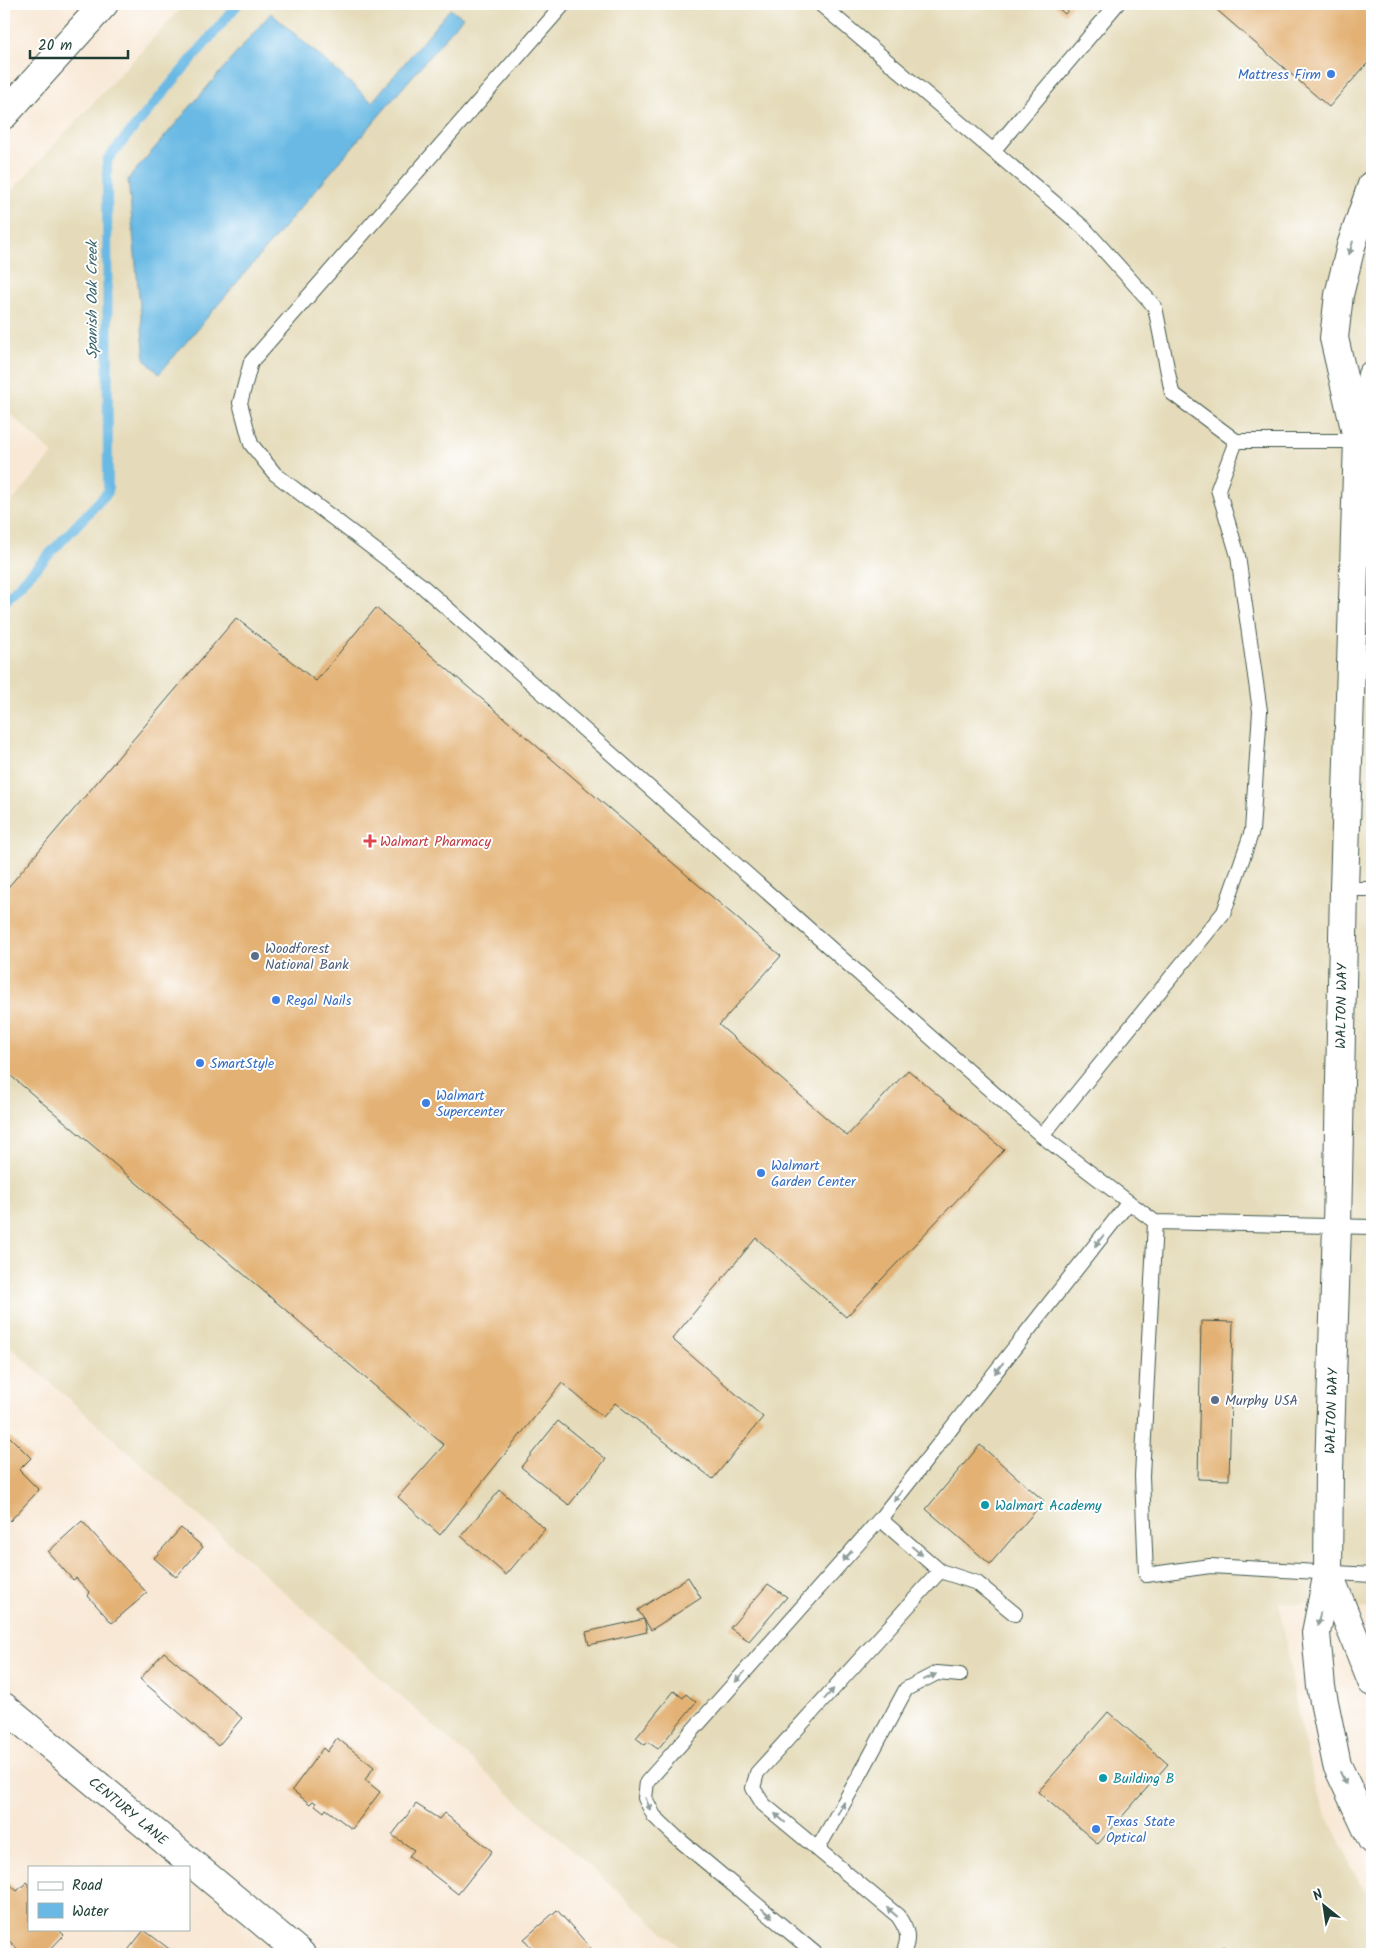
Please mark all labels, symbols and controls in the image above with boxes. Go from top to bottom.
scale bar [30,28,128,60]
text: 20 m [38,34,72,58]
place label: Mattress Firm [1238,64,1321,86]
marker: Mattress Firm [1325,68,1337,80]
water label: Spanish Oak Creek [81,239,105,359]
one-way arrow [1347,240,1355,255]
place label: Walmart Pharmacy [380,831,492,853]
marker: Walmart Pharmacy [364,835,376,847]
place label: Woodforest National Bank [265,938,349,976]
marker: Woodforest National Bank [249,950,261,962]
street label: WALTON WAY [1330,962,1354,1049]
place label: Regal Nails [286,990,352,1012]
marker: Regal Nails [270,994,282,1006]
place label: SmartStyle [210,1053,275,1075]
marker: SmartStyle [194,1057,206,1069]
place label: Walmart Supercenter [436,1085,506,1123]
marker: Walmart Supercenter [420,1097,432,1109]
place label: Walmart Garden Center [771,1155,857,1193]
marker: Walmart Garden Center [755,1167,767,1179]
one-way arrow [1094,1234,1105,1247]
one-way arrow [993,1361,1004,1374]
street label: WALTON WAY [1320,1367,1345,1454]
place label: Murphy USA [1225,1390,1298,1412]
marker: Murphy USA [1209,1394,1221,1406]
one-way arrow [893,1489,903,1503]
place label: Walmart Academy [995,1495,1102,1517]
marker: Walmart Academy [979,1499,991,1511]
one-way arrow [910,1545,922,1557]
one-way arrow [842,1549,853,1562]
one-way arrow [1314,1612,1322,1628]
one-way arrow [734,1671,745,1684]
one-way arrow [923,1673,937,1681]
one-way arrow [823,1688,835,1700]
place label: Building B [1113,1768,1174,1790]
one-way arrow [1339,1771,1347,1786]
street label: CENTURY LANE [83,1772,173,1852]
marker: Building B [1097,1772,1109,1784]
one-way arrow [644,1796,653,1811]
one-way arrow [837,1800,845,1815]
place label: Texas State Optical [1106,1811,1176,1849]
one-way arrow [773,1813,786,1824]
marker: Texas State Optical [1090,1823,1102,1835]
legend [28,1866,190,1930]
text: Road [72,1874,103,1898]
north arrow [1298,1880,1348,1930]
text: N [1309,1884,1327,1907]
text: Water [72,1900,109,1924]
one-way arrow [760,1907,772,1919]
one-way arrow [886,1907,898,1918]

